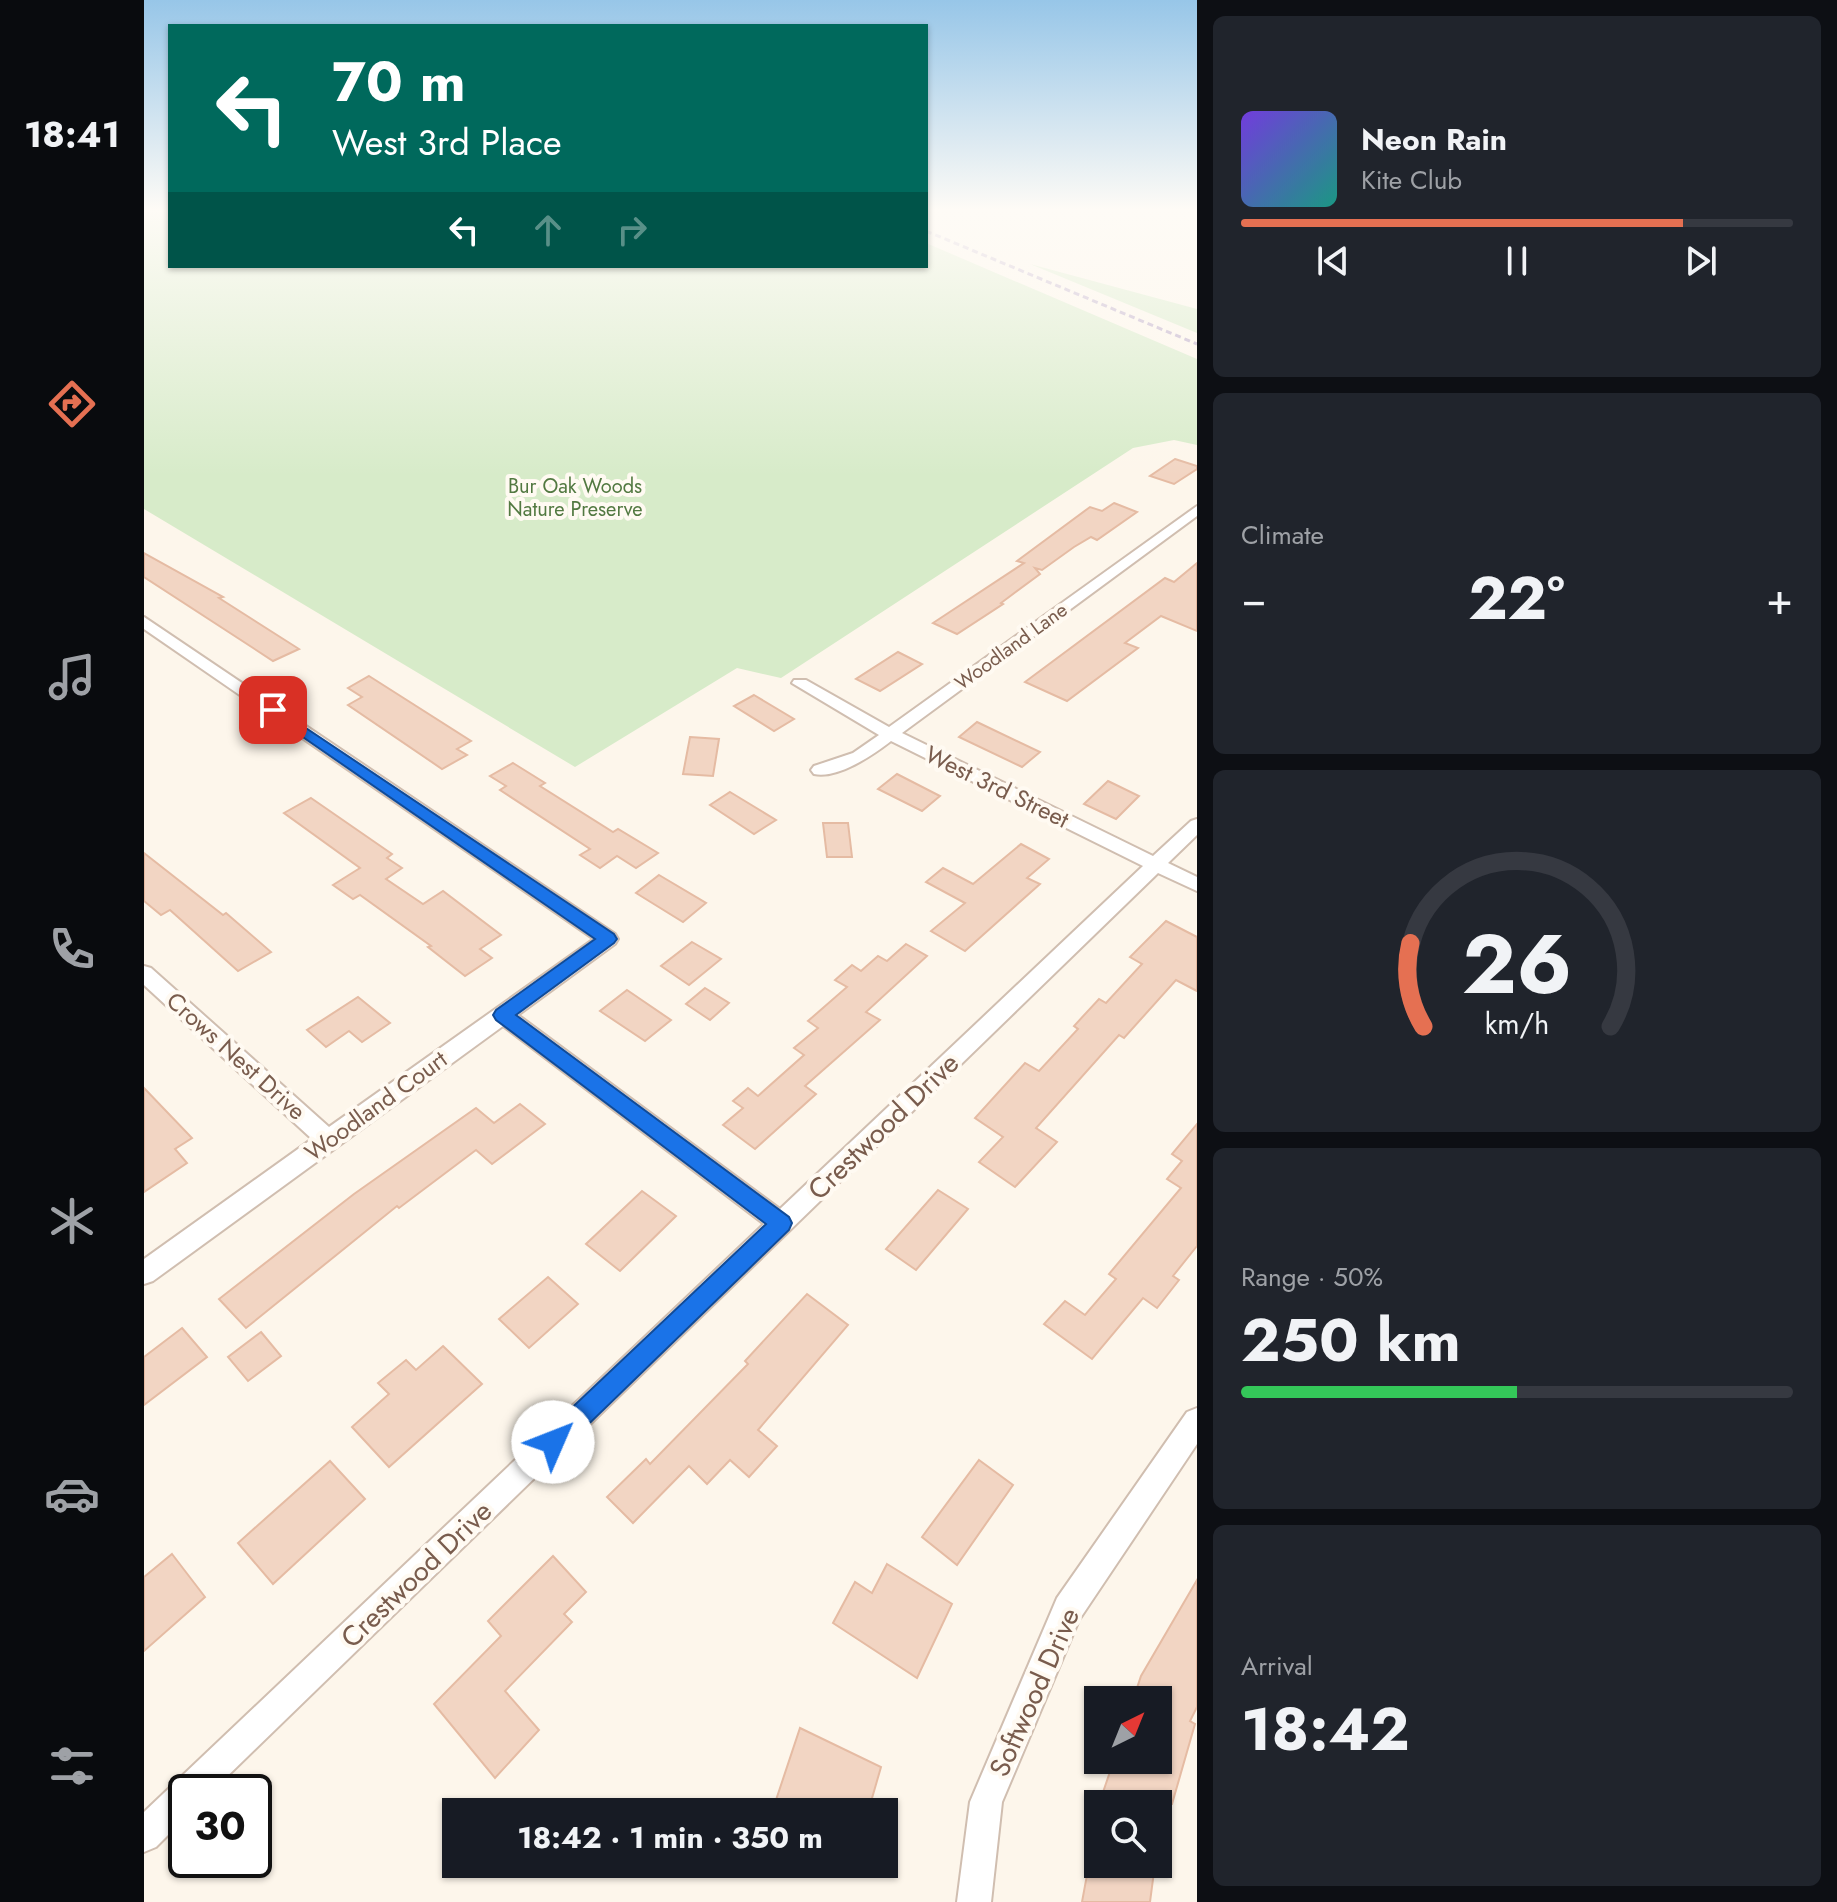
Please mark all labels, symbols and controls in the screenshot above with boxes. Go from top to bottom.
text: 70 m [332,41,466,122]
icon: left [200,56,304,160]
text: 18:41 [24,108,120,160]
text: West 3rd Place [332,116,562,168]
text: Neon Rain [1361,118,1507,161]
text: Kite Club [1361,161,1462,199]
icon: left [442,208,486,252]
icon: ahead [526,208,570,252]
icon: right [610,208,654,252]
icon: previous [1311,239,1355,283]
icon: pause [1495,239,1539,283]
icon: next [1679,239,1723,283]
icon: directions [44,376,100,432]
park label: Bur Oak Woods Nature Preserve [507,472,643,524]
text: Climate [1241,516,1324,554]
text: 22° [1468,555,1565,642]
text: − [1241,567,1267,631]
text: + [1766,567,1793,631]
street label: Woodland Lane [949,596,1074,697]
icon: music [44,649,100,705]
pin [239,676,307,744]
icon: arrive [251,688,295,732]
street label: West 3rd Street [919,737,1075,837]
text: 26 [1462,904,1572,1024]
icon: phone [44,921,100,977]
street label: Crows Nest Drive [159,983,314,1128]
text: km/h [1485,1003,1549,1045]
street label: Woodland Court [297,1042,454,1169]
street label: Crestwood Drive [798,1043,968,1209]
icon: climate [44,1193,100,1249]
text: Range · 50% [1241,1258,1383,1296]
text: 250 km [1241,1297,1461,1384]
position arrow [511,1400,595,1484]
icon: car [44,1466,100,1522]
street label: Crestwood Drive [331,1491,501,1657]
street label: Softwood Drive [979,1601,1090,1783]
text: Arrival [1241,1647,1313,1685]
north arrow [1084,1686,1172,1774]
map controls [1084,1686,1172,1878]
text: 18:42 [1241,1686,1410,1773]
icon: filters [44,1738,100,1794]
speed limit sign: 30 [168,1774,272,1878]
button: search [1084,1790,1172,1878]
text: 18:42 · 1 min · 350 m [517,1816,823,1859]

